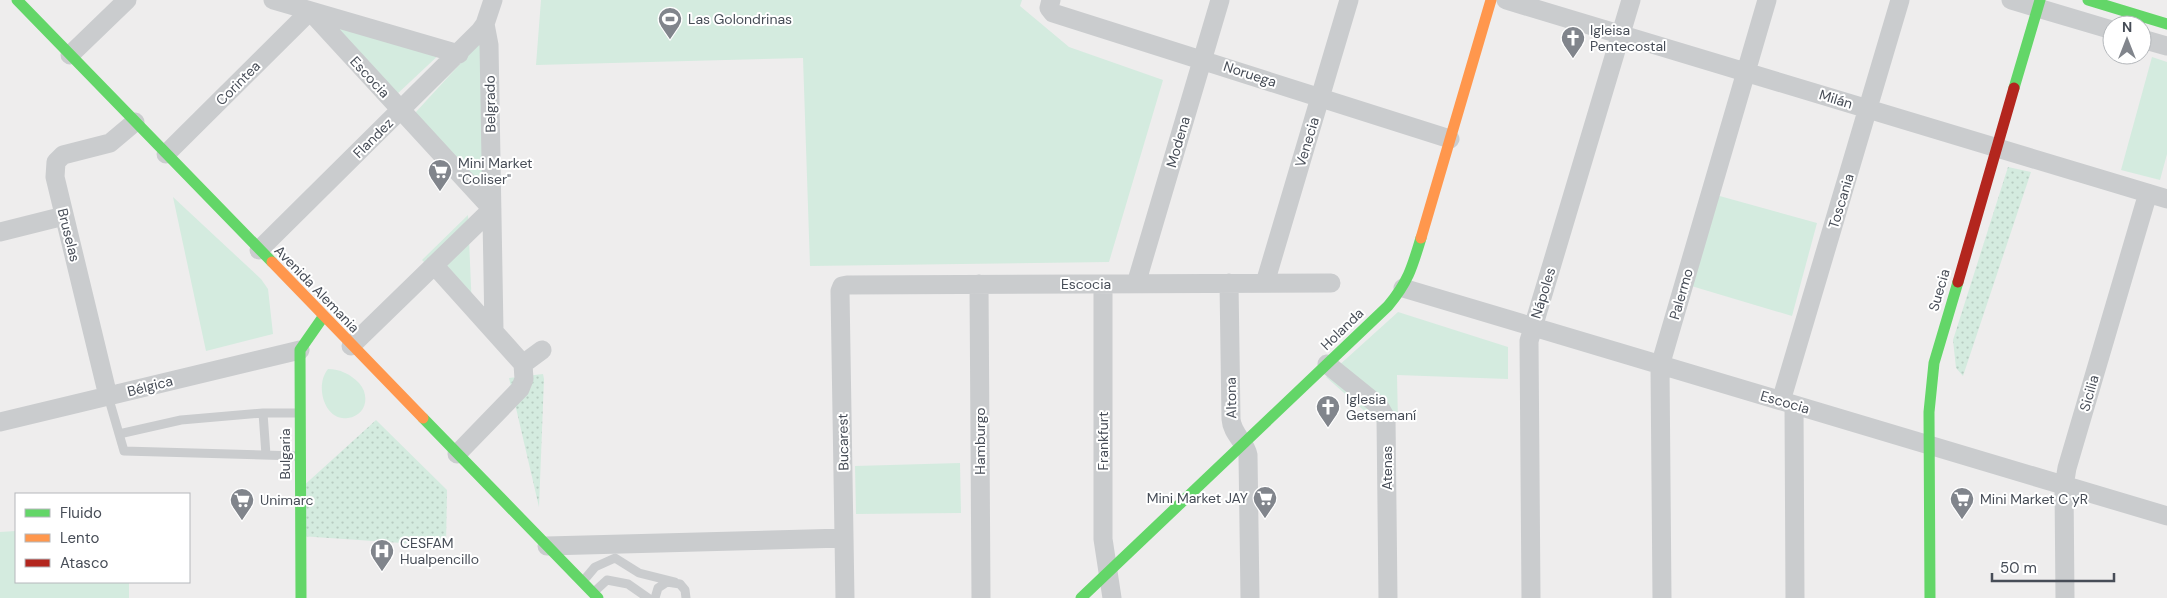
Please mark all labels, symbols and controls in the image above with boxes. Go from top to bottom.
sports icon: Las Golondrinas [657,6,683,40]
place label: Las Golondrinas [688,10,792,28]
north arrow [2102,15,2152,65]
text: N [2122,18,2132,36]
place label: Igleisa Pentecostal [1590,21,1666,55]
church icon: Igleisa Pentecostal [1560,25,1586,59]
street label: Escocia [346,52,394,102]
street label: Corintea [212,57,264,109]
street label: Noruega [1221,57,1279,91]
street label: Belgrado [481,75,499,133]
street label: Milán [1817,85,1855,113]
street label: Flandez [349,114,397,162]
street label: Modena [1162,114,1194,170]
street label: Venecia [1291,115,1323,169]
place label: Mini Market "Coliser" [458,154,533,188]
supermarket icon: Mini Market "Coliser" [427,158,453,192]
street label: Toscania [1824,171,1858,231]
street label: Bruselas [54,206,84,264]
street label: Avenida Alemania [271,242,363,336]
street label: Nápoles [1527,265,1559,321]
street label: Palermo [1665,266,1697,322]
street label: Suecia [1924,267,1954,313]
street label: Escocia [1061,275,1111,293]
street label: Holanda [1317,304,1367,354]
street label: Bélgica [125,372,175,400]
street label: Sicilia [2075,373,2103,413]
street label: Altona [1222,377,1240,419]
street label: Escocia [1758,386,1812,418]
place label: Iglesia Getsemaní [1346,390,1417,424]
church icon: Iglesia Getsemaní [1315,394,1341,428]
street label: Hamburgo [971,407,989,475]
street label: Frankfurt [1094,412,1112,470]
street label: Bucarest [834,413,852,471]
street label: Bulgaria [276,428,294,480]
street label: Atenas [1378,446,1396,490]
supermarket icon: Mini Market JAY [1252,485,1278,519]
supermarket icon: Mini Market C yR [1949,486,1975,520]
supermarket icon: Unimarc [229,487,255,521]
place label: Mini Market JAY [1147,489,1248,507]
place label: Mini Market C yR [1980,490,2088,508]
place label: Unimarc [260,491,314,509]
legend [15,493,190,583]
text: Fluido [60,503,102,523]
text: Lento [60,528,99,548]
place label: CESFAM Hualpencillo [400,534,479,568]
hospital icon: CESFAM Hualpencillo [369,538,395,572]
scale bar [1992,550,2114,582]
text: Atasco [60,553,108,573]
text: 50 m [2000,558,2037,578]

